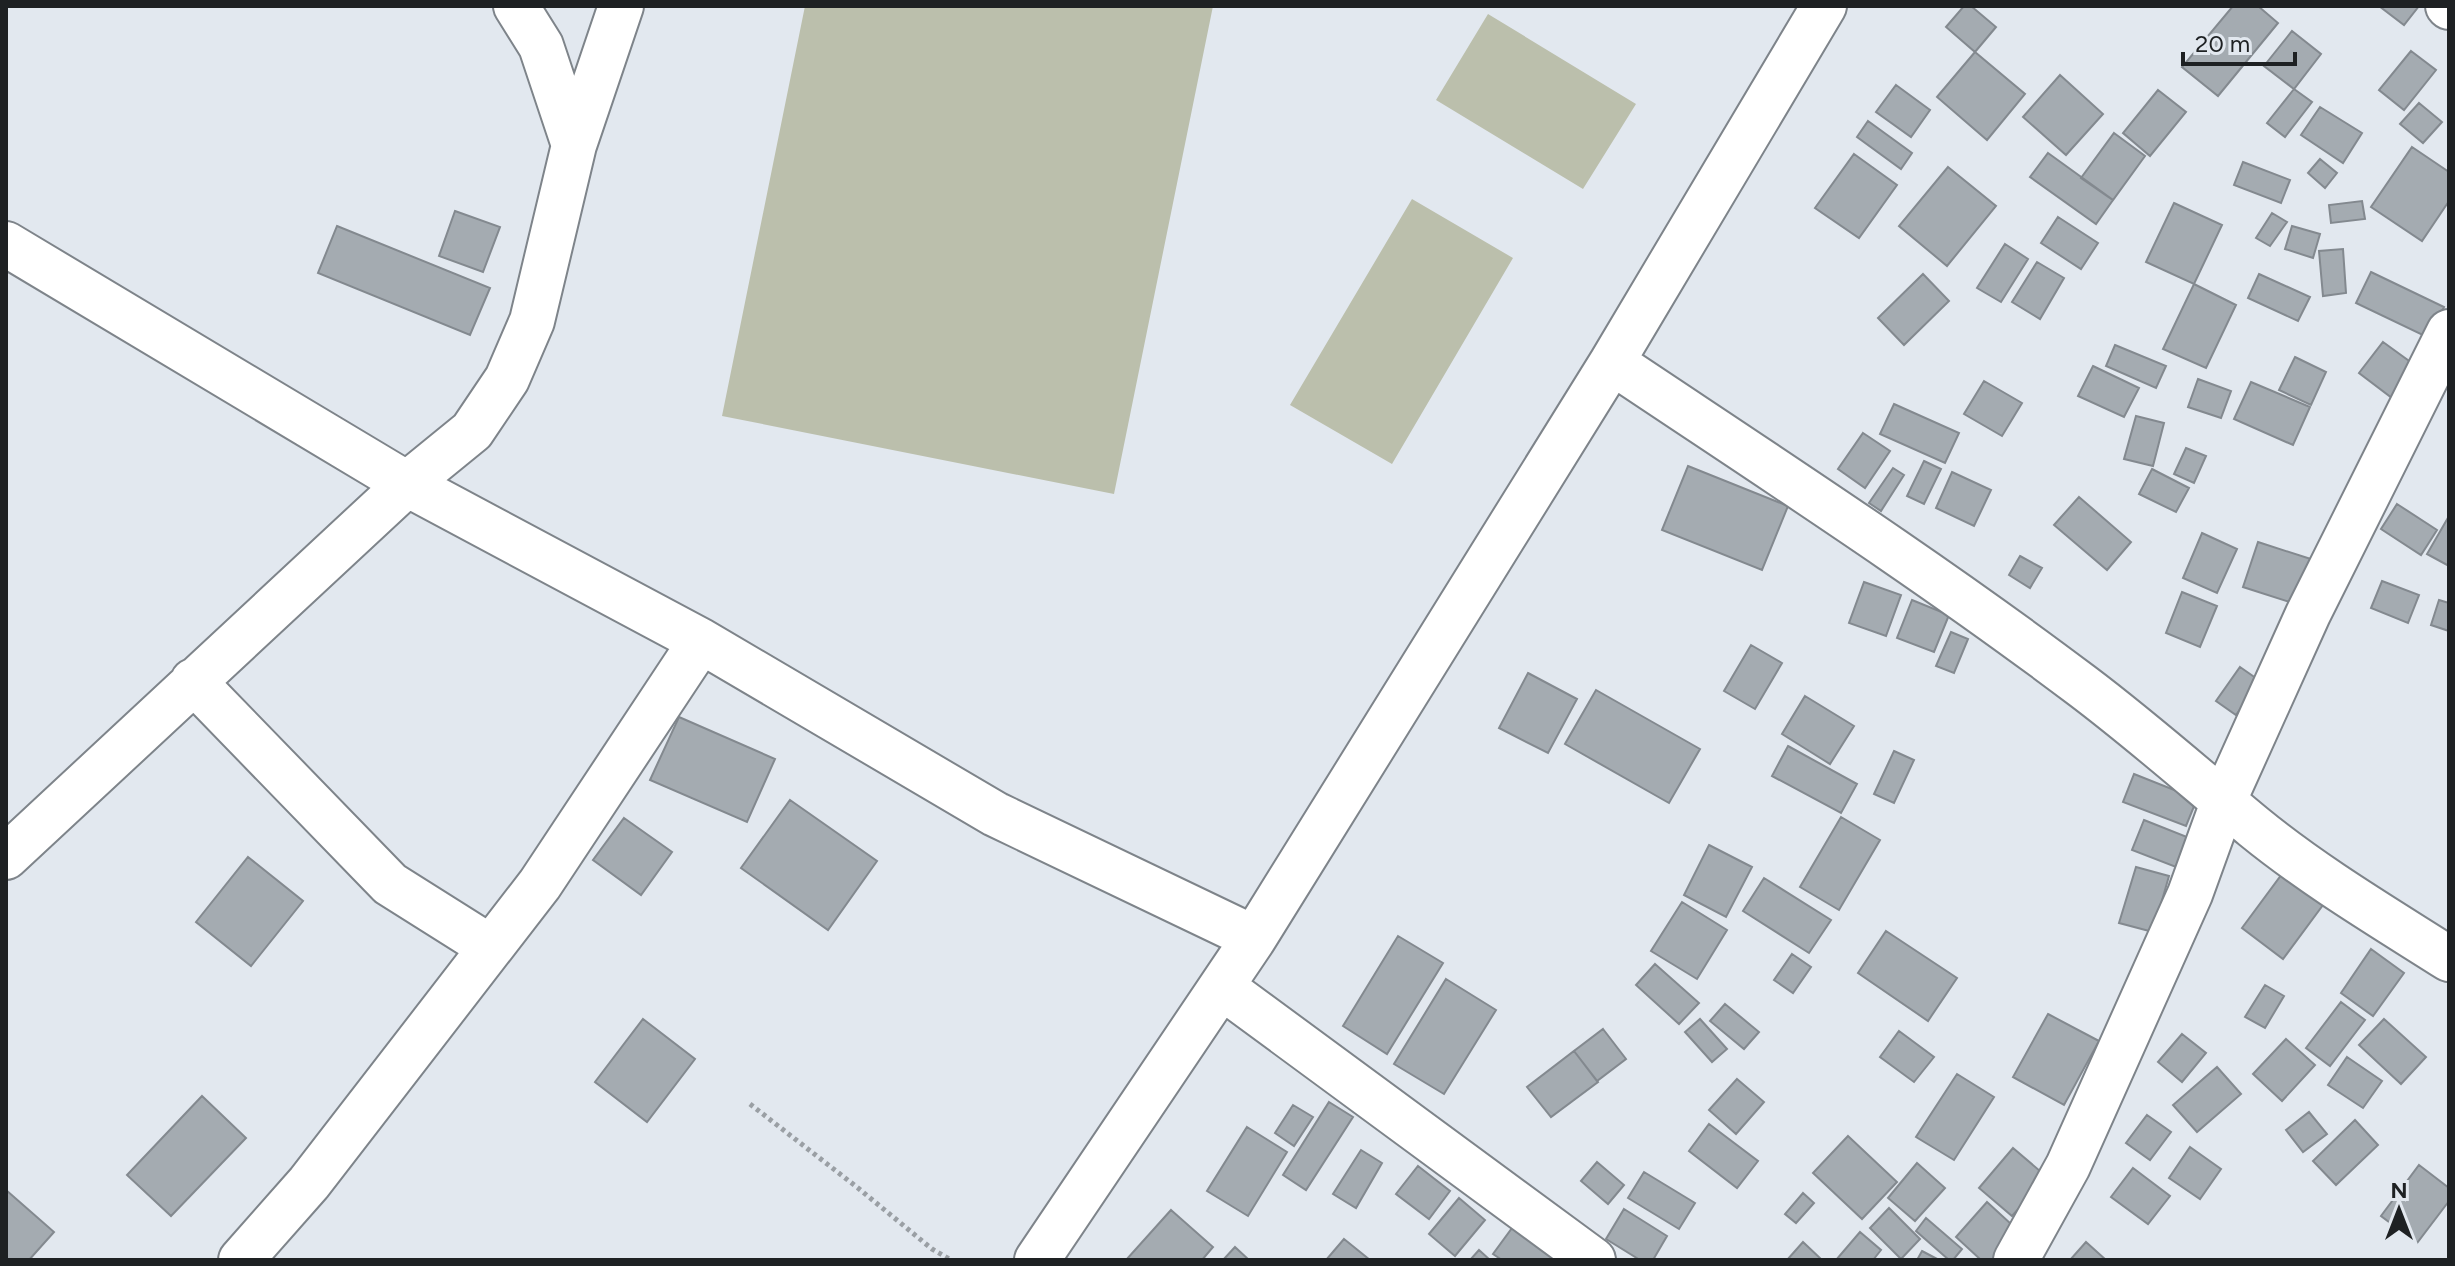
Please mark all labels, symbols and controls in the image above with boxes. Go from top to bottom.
scale bar [2183,16,2295,66]
text: 20 m [2195,29,2250,58]
north arrow [2359,1170,2439,1250]
text: N [2390,1177,2408,1204]

